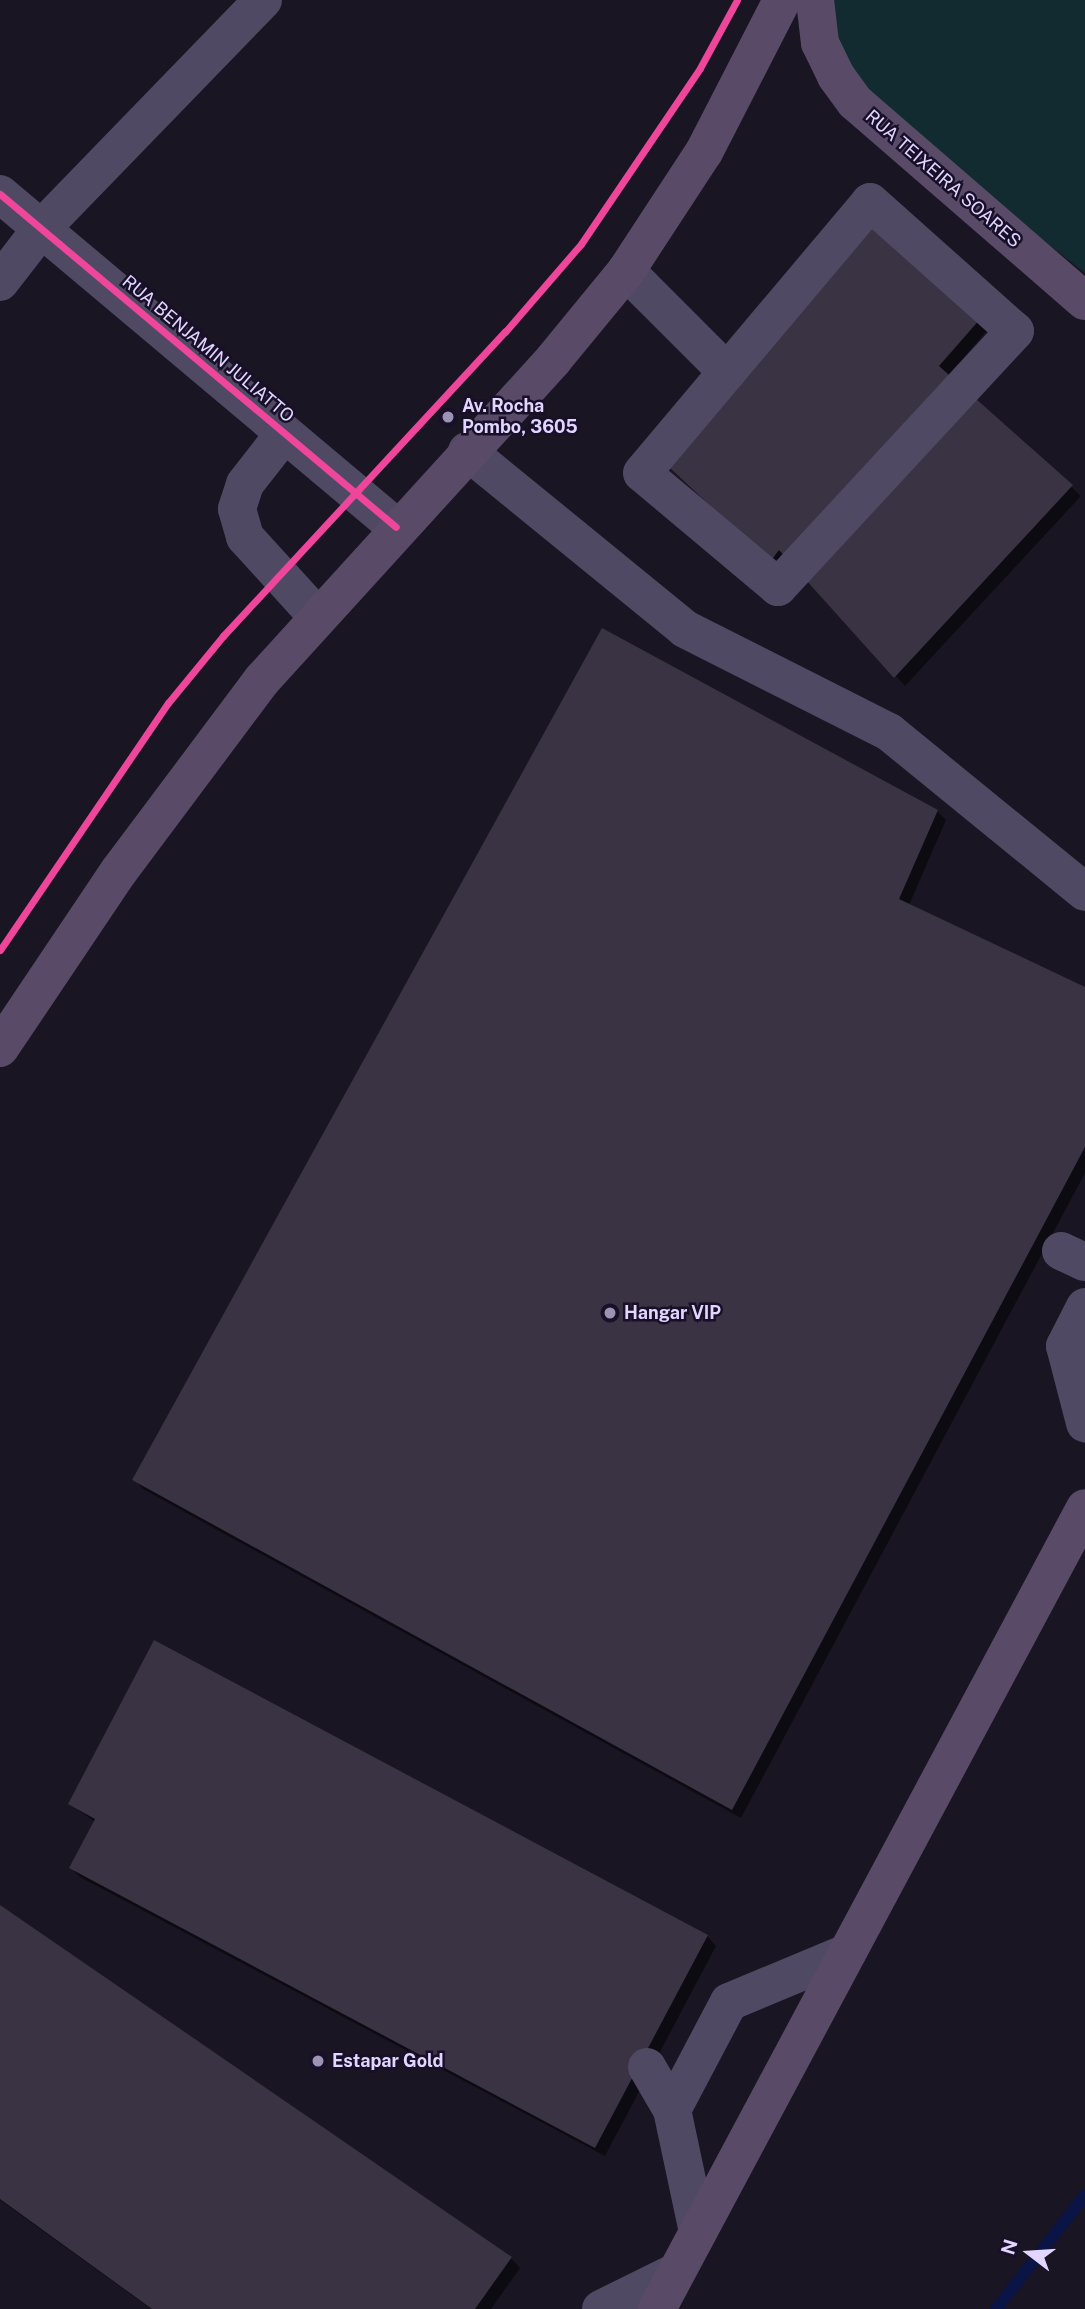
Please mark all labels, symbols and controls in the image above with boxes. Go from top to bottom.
street label: RUA TEIXEIRA SOARES [861,106,1025,252]
street label: RUA BENJAMIN JULIATTO [118,271,298,427]
place label: Av. Rocha Pombo, 3605 [462,396,578,438]
marker: Av. Rocha Pombo, 3605 [440,409,456,425]
place label: Hangar VIP [624,1302,721,1324]
marker: Hangar VIP [602,1305,618,1321]
place label: Estapar Gold [332,2050,443,2072]
marker: Estapar Gold [310,2053,326,2069]
north arrow [994,2218,1064,2288]
text: N [996,2237,1022,2257]

